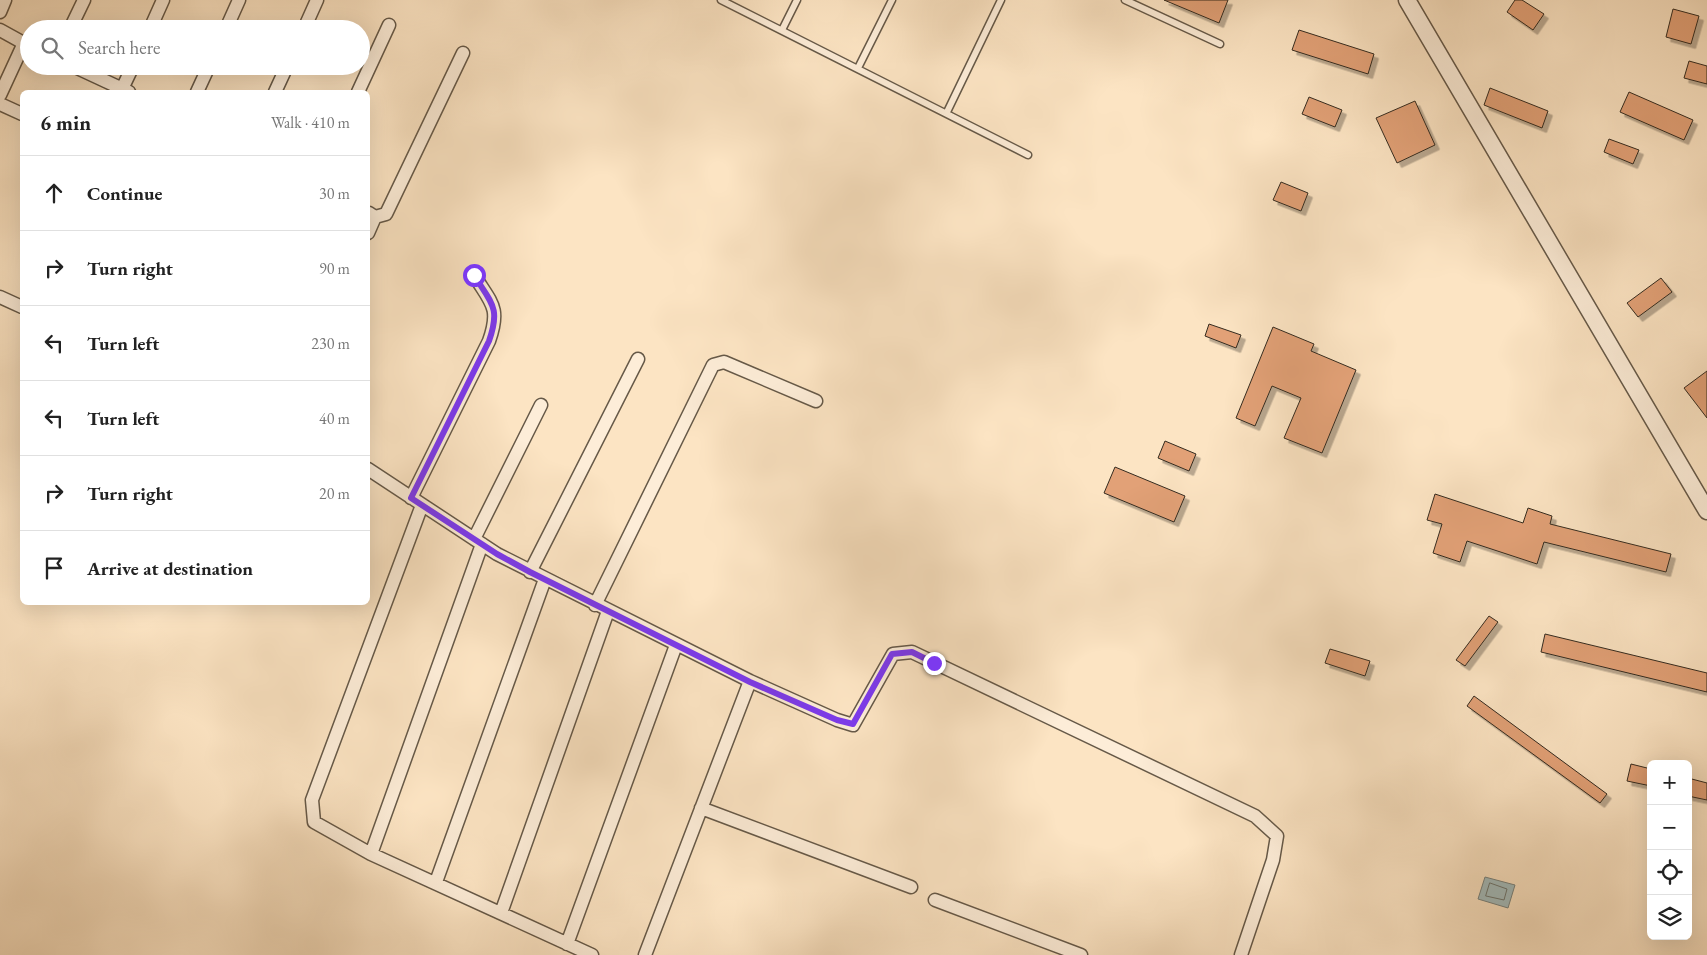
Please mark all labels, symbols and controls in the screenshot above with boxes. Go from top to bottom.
search box [20,20,370,75]
icon: search [38,34,66,62]
text: Search here [78,35,160,60]
text: 6 min [40,109,91,136]
text: Walk · 410 m [271,112,350,133]
icon: ahead [40,179,68,207]
text: Continue [87,181,162,206]
text: 30 m [319,183,350,204]
icon: right [40,254,68,282]
text: Turn right [87,256,173,281]
text: 90 m [319,258,350,279]
route start [463,264,486,287]
icon: left [40,329,68,357]
text: Turn left [87,331,159,356]
text: 230 m [311,333,350,354]
icon: left [40,404,68,432]
text: Turn left [87,406,159,431]
text: 40 m [319,408,350,429]
icon: right [40,479,68,507]
text: Turn right [87,481,173,506]
text: 20 m [319,483,350,504]
icon: arrive [40,554,68,582]
text: Arrive at destination [87,556,253,581]
route end [923,652,946,675]
map controls [1647,760,1692,940]
button: + [1647,760,1692,805]
button: − [1647,805,1692,850]
button: locate [1647,850,1692,895]
button: layers [1647,895,1692,940]

